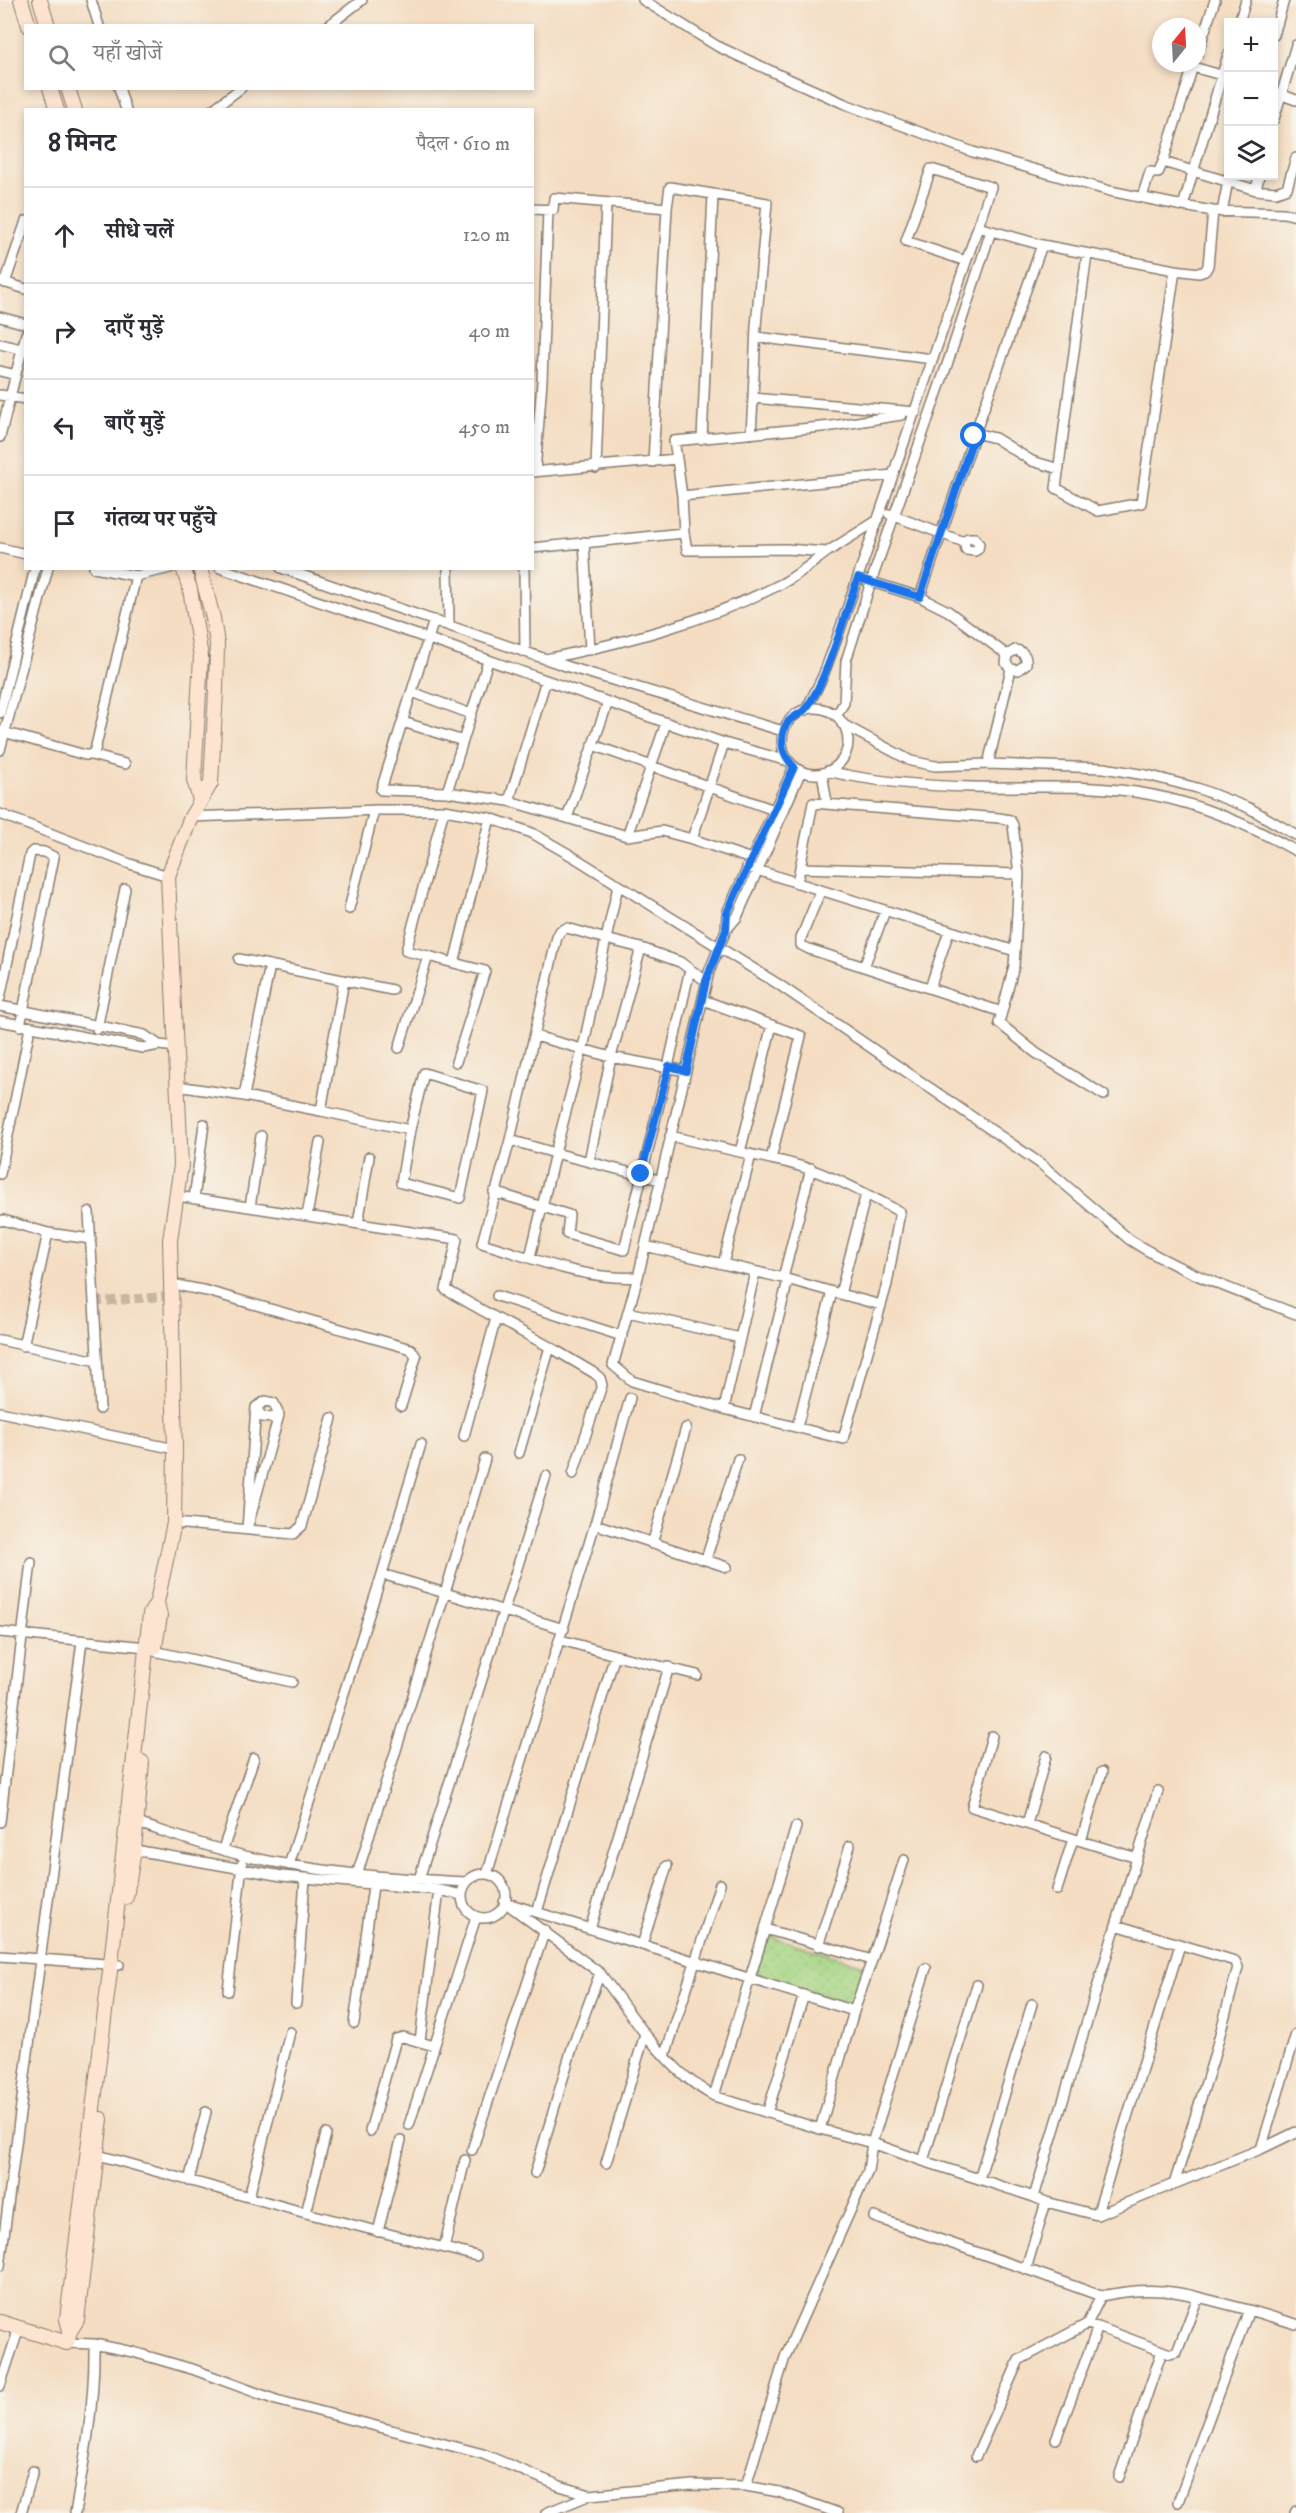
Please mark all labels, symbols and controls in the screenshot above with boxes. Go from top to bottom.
north arrow [1152,18,1206,72]
map controls [1224,18,1278,180]
button: + [1224,18,1278,72]
search box [24,24,534,90]
text: यहाँ खोजें [93,40,162,67]
icon: search [45,41,78,74]
button: − [1224,72,1278,126]
button: layers [1224,126,1278,180]
text: 8 मिनट [48,127,116,160]
text: पैदल · 610 m [416,132,510,157]
text: सीधे चलें [105,218,174,245]
icon: ahead [48,219,81,252]
text: 120 m [463,223,510,248]
text: दाएँ मुड़ें [105,314,164,341]
icon: right [48,315,81,348]
text: 40 m [468,319,510,344]
text: बाएँ मुड़ें [105,410,164,437]
icon: left [48,411,81,444]
text: 450 m [459,415,510,440]
route start [960,422,986,448]
text: गंतव्य पर पहुँचे [105,506,216,533]
icon: arrive [48,507,81,540]
route end [627,1160,653,1186]

